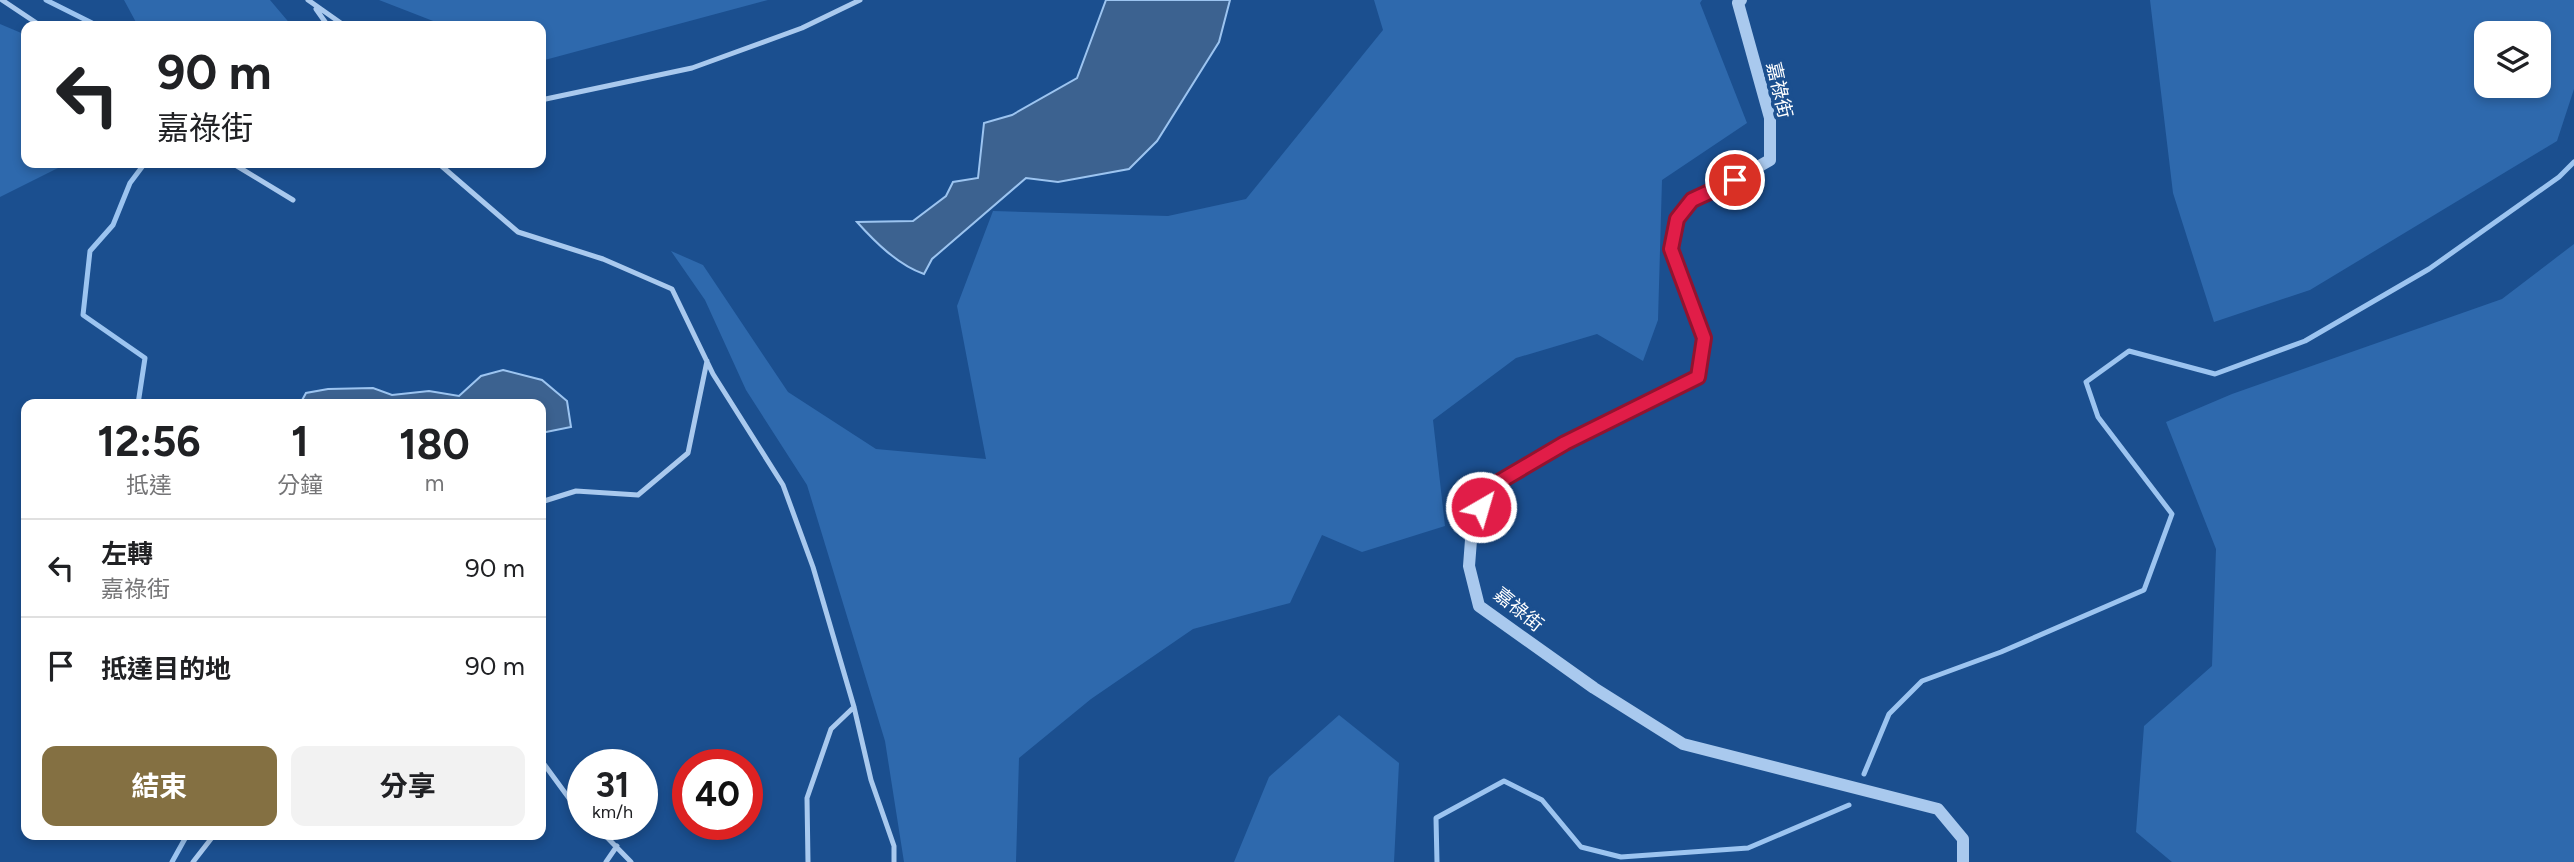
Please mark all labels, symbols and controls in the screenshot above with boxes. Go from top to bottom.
map controls [2474,21,2551,98]
button: layers [2474,21,2551,98]
text: 90 m [157,42,272,101]
icon: left [42,49,133,140]
street label: 嘉祿街 [1762,60,1797,120]
text: 嘉祿街 [157,109,253,147]
pin [1705,150,1765,210]
icon: arrive [1716,161,1754,199]
text: 12:56 [97,416,201,467]
text: 1 [291,416,309,467]
text: 180 [399,419,470,470]
text: m [425,469,444,497]
position arrow [1444,470,1518,544]
text: 抵達 [126,471,172,499]
text: 分鐘 [277,471,323,499]
text: 左轉 [101,538,153,570]
icon: left [42,549,80,587]
text: 90 m [465,552,525,584]
text: 嘉祿街 [101,575,170,603]
street label: 嘉祿街 [1489,583,1548,636]
icon: arrive [42,647,80,685]
text: 90 m [465,650,525,682]
text: 抵達目的地 [101,653,231,685]
button: 結束 [42,746,277,826]
button: 分享 [291,746,525,826]
speed limit sign: 40 [672,749,763,840]
text: 31 [595,764,630,806]
text: km/h [592,801,633,823]

